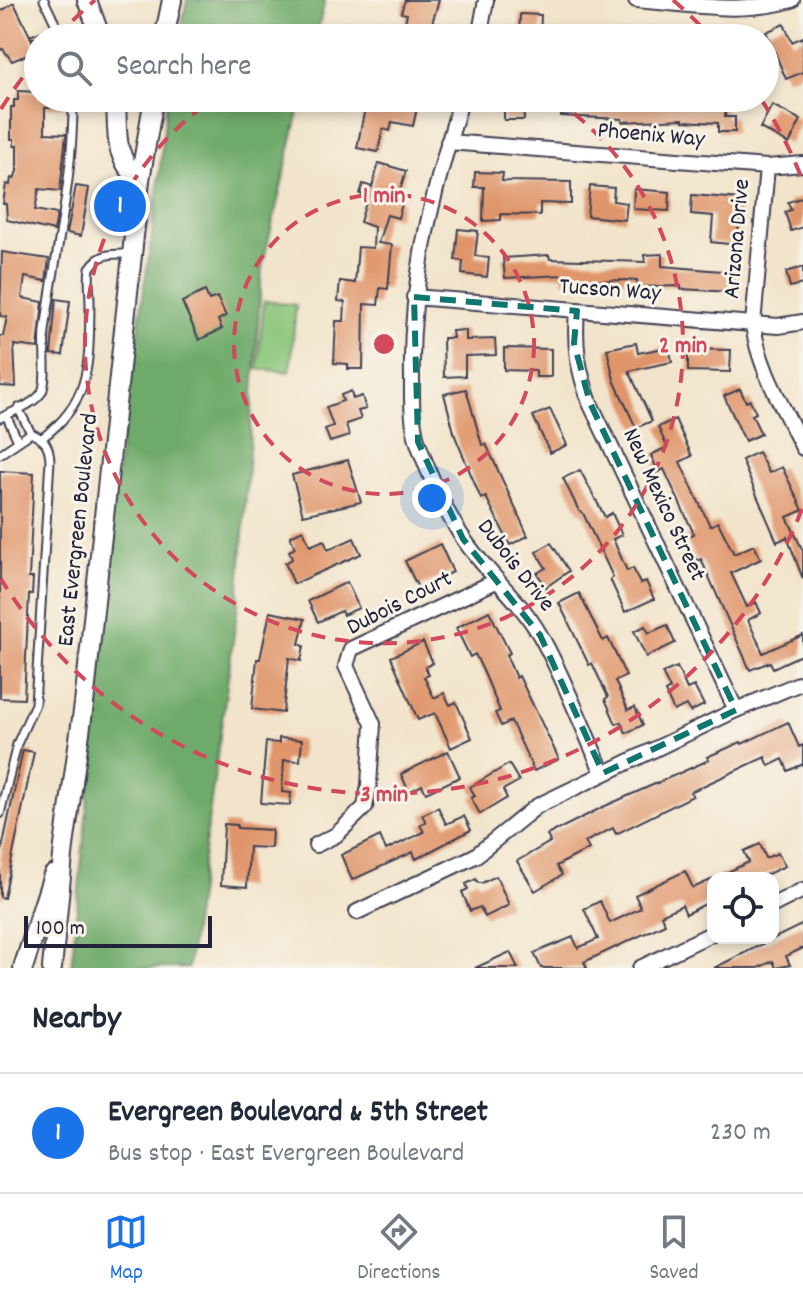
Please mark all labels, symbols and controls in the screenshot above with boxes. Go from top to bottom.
search box [24,24,779,112]
icon: search [52,46,96,90]
text: Search here [116,47,252,90]
street label: Phoenix Way [596,114,707,158]
pin: 1 [94,176,146,236]
street label: Arizona Drive [716,178,760,300]
text: 1 min [363,180,405,214]
street label: Tucson Way [558,270,663,312]
centre of rings [370,330,398,358]
text: 2 min [659,330,707,364]
street label: East Evergreen Boulevard [50,412,108,648]
street label: New Mexico Street [613,423,713,587]
your location [412,478,452,518]
street label: Dubois Drive [468,512,562,620]
street label: Dubois Court [341,563,459,645]
text: 3 min [360,779,408,813]
map controls [707,872,779,944]
button: locate [707,872,779,944]
scale bar [24,912,212,948]
text: 100 m [36,914,85,945]
text: Nearby [32,996,121,1045]
text: Evergreen Boulevard & 5th Street [108,1093,488,1136]
text: 1 [55,1115,61,1152]
text: 230 m [710,1115,771,1152]
text: Bus stop · East Evergreen Boulevard [108,1136,464,1173]
tab: Map [104,1210,148,1289]
tab: Directions [357,1210,441,1289]
tab: Saved [649,1210,699,1289]

